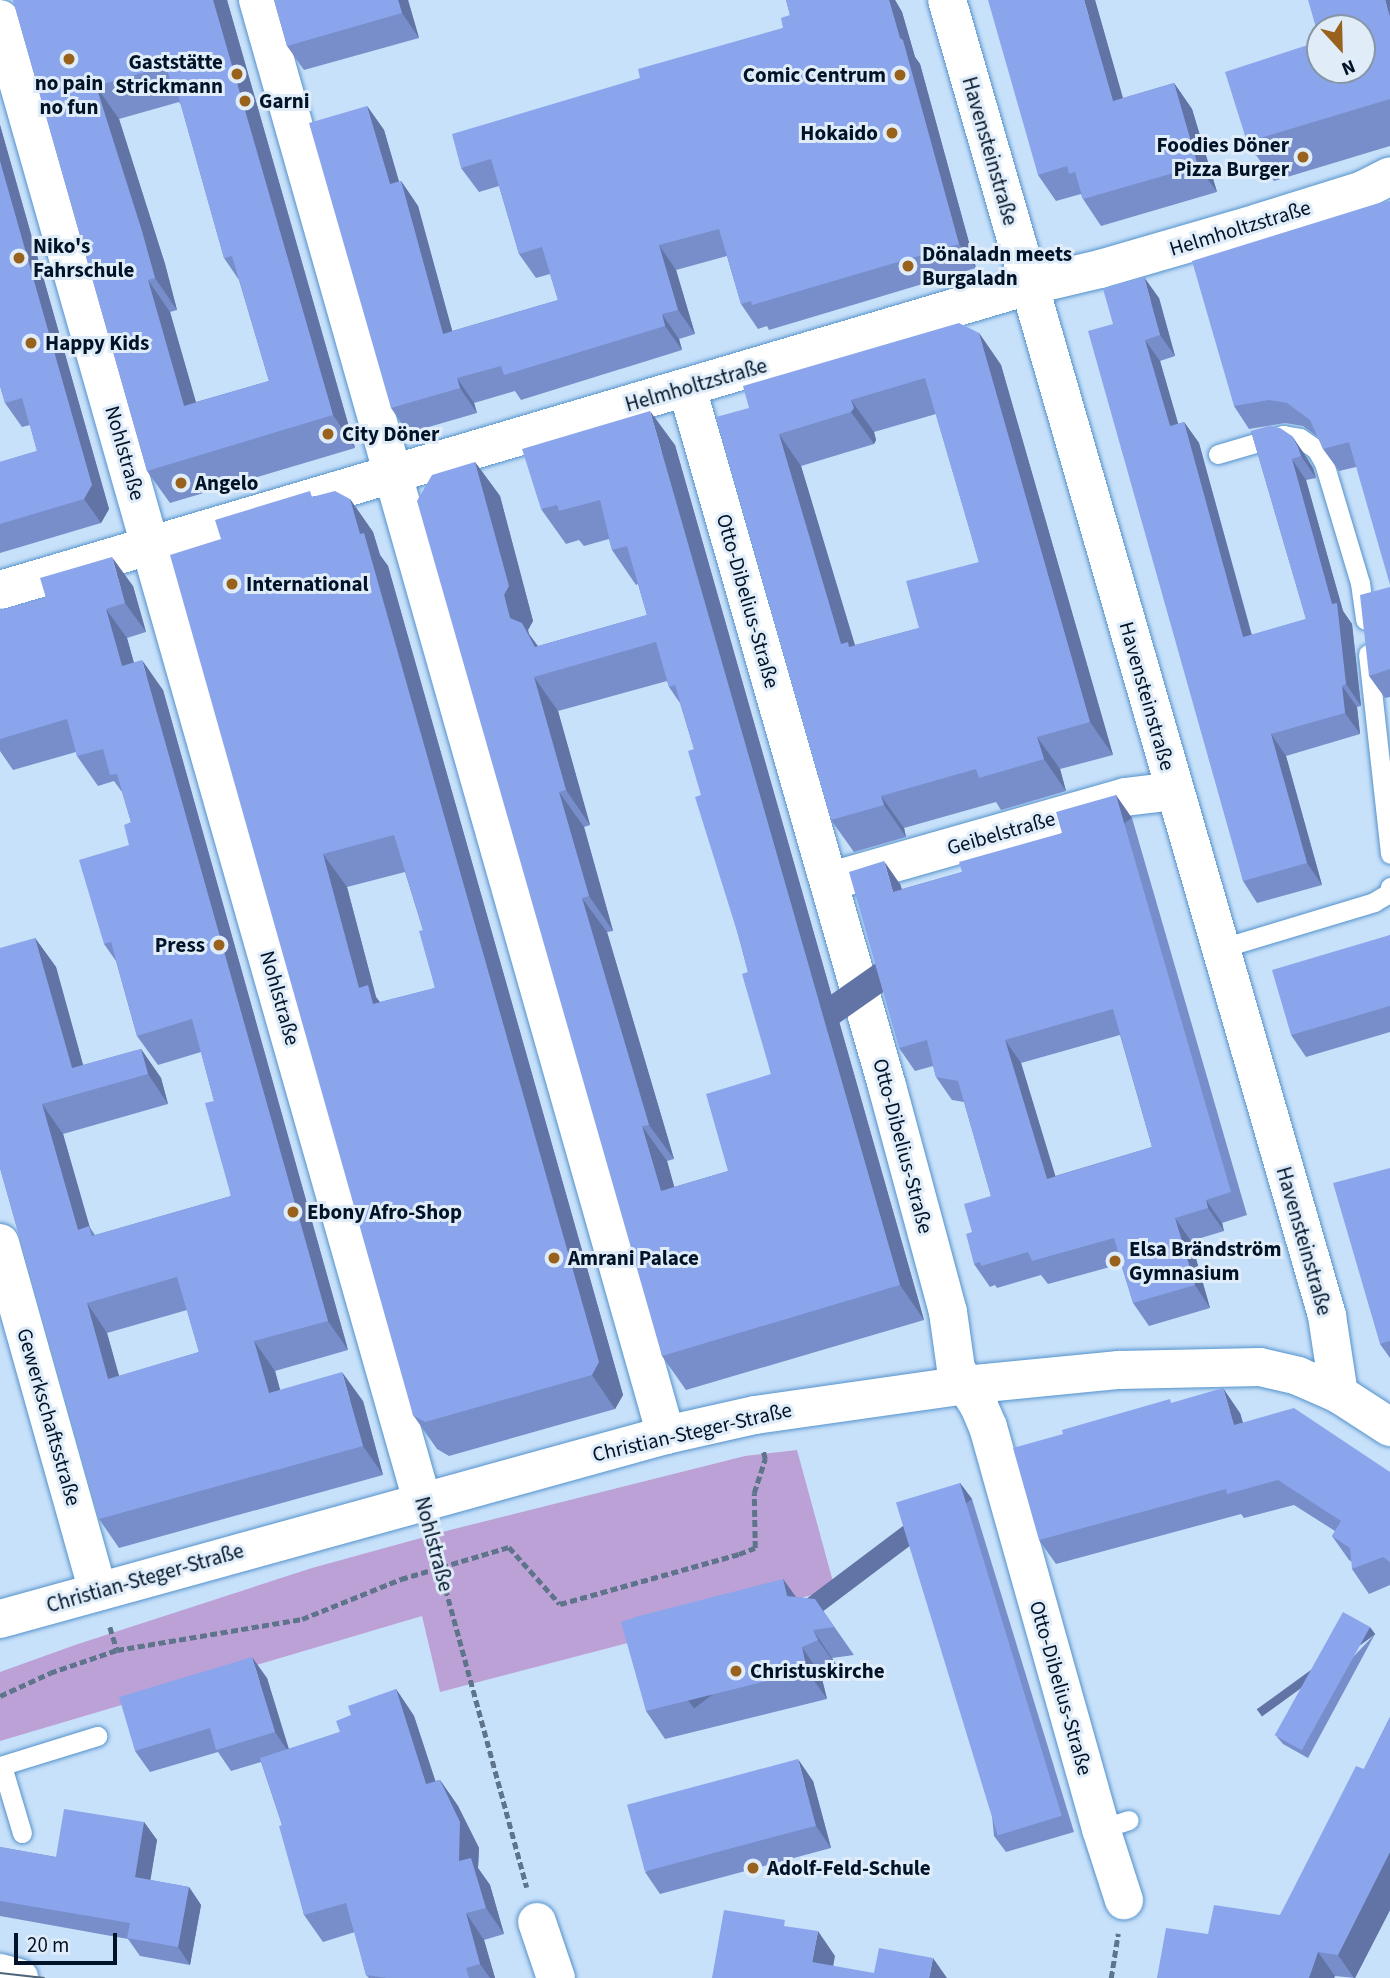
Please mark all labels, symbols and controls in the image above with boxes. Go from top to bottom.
north arrow [1306,14,1376,84]
place label: Gaststätte Strickmann [115,49,223,99]
marker: no pain no fun [61,51,77,67]
text: N [1337,52,1359,82]
place label: Comic Centrum [743,62,886,88]
marker: Gaststätte Strickmann [229,66,245,82]
marker: Comic Centrum [892,67,908,83]
place label: no pain no fun [35,70,103,120]
street label: Havensteinstraße [957,74,1023,228]
place label: Garni [259,88,310,114]
marker: Garni [237,93,253,109]
place label: Hokaido [800,120,878,146]
marker: Hokaido [884,125,900,141]
place label: Foodies Döner Pizza Burger [1157,132,1289,182]
marker: Foodies Döner Pizza Burger [1295,149,1311,165]
street label: Helmholtzstraße [1166,195,1314,261]
place label: Niko's Fahrschule [33,233,134,283]
place label: Dönaladn meets Burgaladn [922,241,1072,291]
marker: Niko's Fahrschule [11,250,27,266]
marker: Dönaladn meets Burgaladn [900,258,916,274]
place label: Happy Kids [45,330,149,356]
marker: Happy Kids [23,335,39,351]
street label: Helmholtzstraße [622,353,770,417]
street label: Nohlstraße [100,403,150,503]
place label: City Döner [342,421,439,447]
marker: City Döner [320,426,336,442]
place label: Angelo [195,470,258,496]
marker: Angelo [173,475,189,491]
street label: Otto-Dibelius-Straße [711,511,785,691]
place label: International [246,571,369,597]
marker: International [224,576,240,592]
street label: Havensteinstraße [1114,619,1180,773]
street label: Geibelstraße [944,806,1058,860]
place label: Press [155,932,205,958]
marker: Press [211,937,227,953]
street label: Nohlstraße [255,948,305,1048]
street label: Otto-Dibelius-Straße [867,1056,939,1236]
street label: Havensteinstraße [1271,1164,1337,1318]
place label: Ebony Afro-Shop [307,1199,462,1225]
marker: Ebony Afro-Shop [285,1204,301,1220]
place label: Elsa Brändström Gymnasium [1129,1236,1281,1286]
place label: Amrani Palace [568,1245,699,1271]
marker: Amrani Palace [546,1250,562,1266]
marker: Elsa Brändström Gymnasium [1107,1253,1123,1269]
street label: Gewerkschaftsstraße [12,1325,86,1509]
street label: Christian-Steger-Straße [590,1397,794,1467]
street label: Nohlstraße [409,1494,459,1594]
street label: Christian-Steger-Straße [44,1538,246,1618]
street label: Otto-Dibelius-Straße [1024,1598,1098,1778]
place label: Christuskirche [750,1658,885,1684]
marker: Christuskirche [728,1663,744,1679]
place label: Adolf-Feld-Schule [767,1855,931,1881]
marker: Adolf-Feld-Schule [745,1860,761,1876]
scale bar [18,1918,121,1962]
text: 20 m [27,1930,69,1960]

